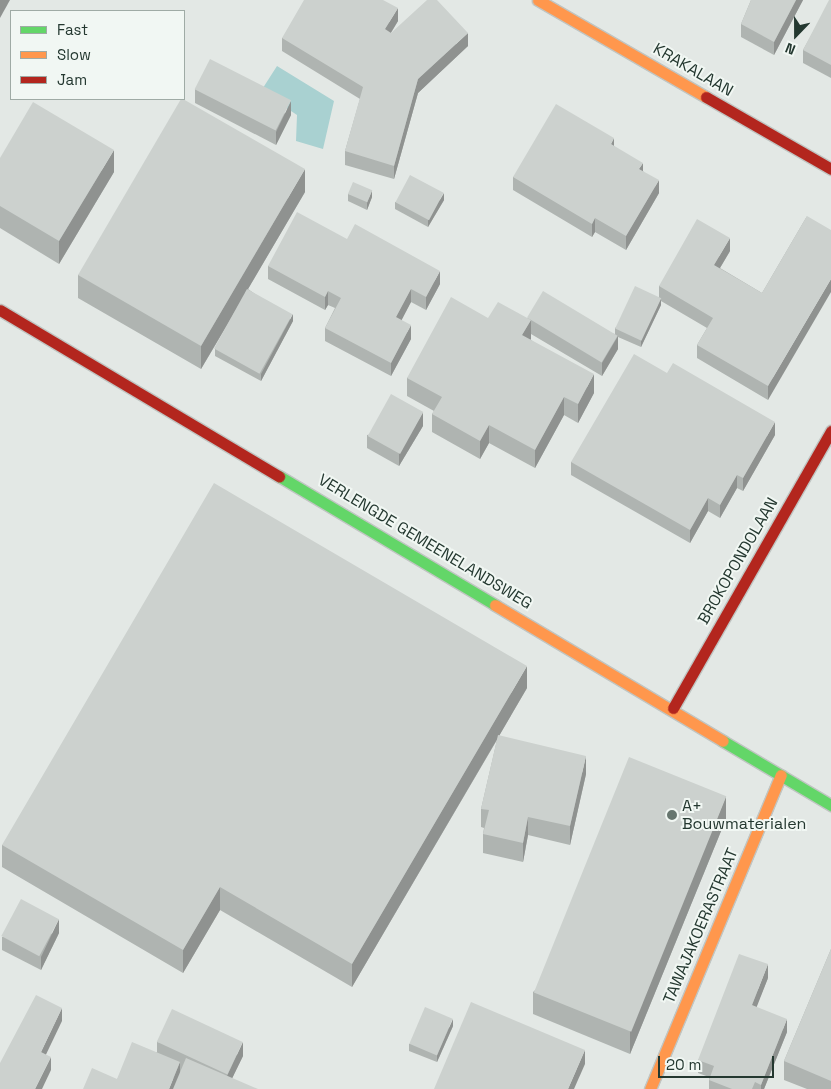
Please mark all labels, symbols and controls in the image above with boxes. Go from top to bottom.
legend [10,10,185,100]
north arrow [771,10,821,60]
text: Fast [57,20,88,39]
street label: KRAKALAAN [650,39,736,101]
text: N [783,39,798,59]
text: Slow [57,45,91,64]
text: Jam [57,70,87,89]
street label: VERLENGDE GEMEENELANDSWEG [315,470,535,614]
street label: BROKOPONDOLAAN [694,494,782,628]
place label: A+ Bouwmaterialen [682,796,806,834]
marker: A+ Bouwmaterialen [666,809,678,821]
street label: TAWAJAKOERASTRAAT [660,845,742,1007]
scale bar [661,1046,777,1078]
text: 20 m [666,1055,701,1074]

